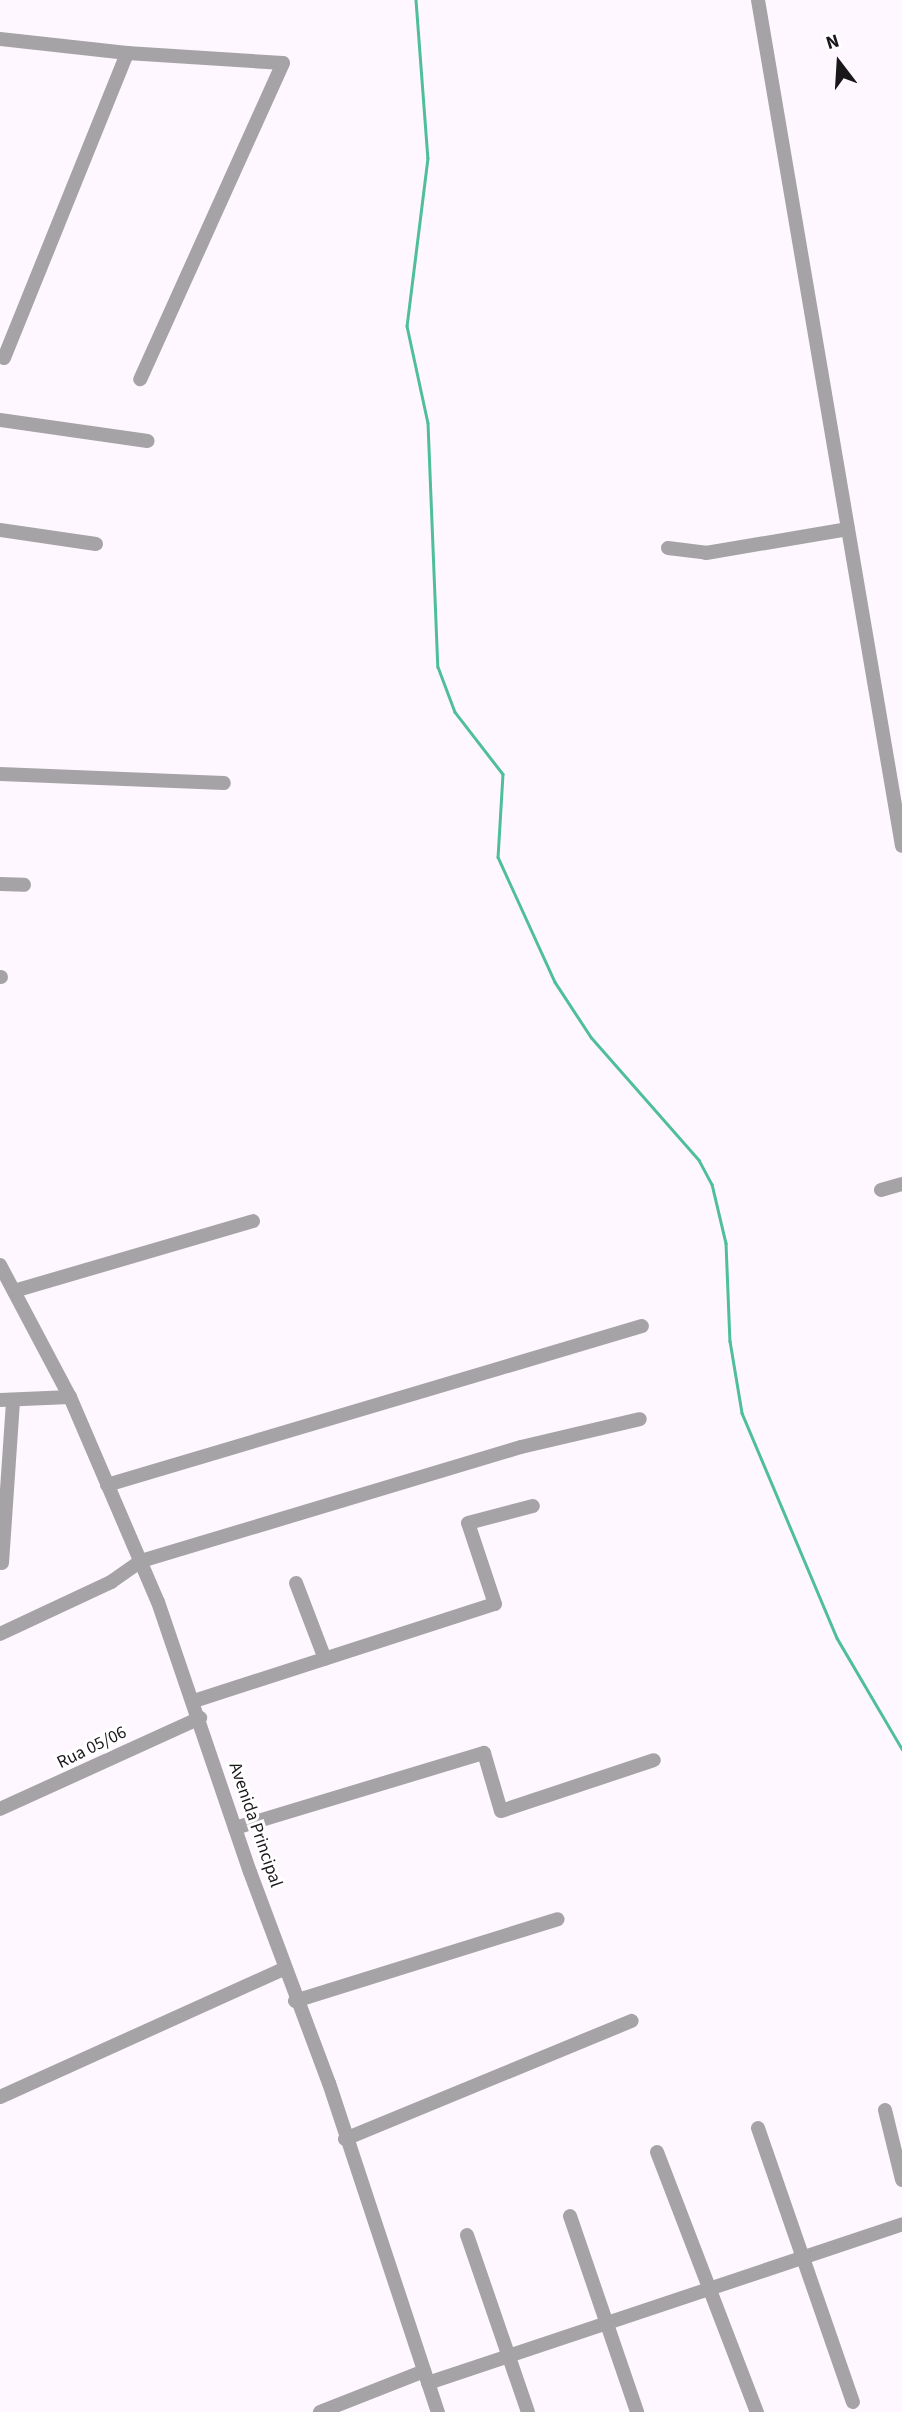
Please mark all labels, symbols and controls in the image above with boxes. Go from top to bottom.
north arrow [804,28,874,98]
text: N [823,28,843,57]
street label: Rua 05/06 [54,1722,130,1774]
street label: Avenida Principal [224,1760,286,1890]

